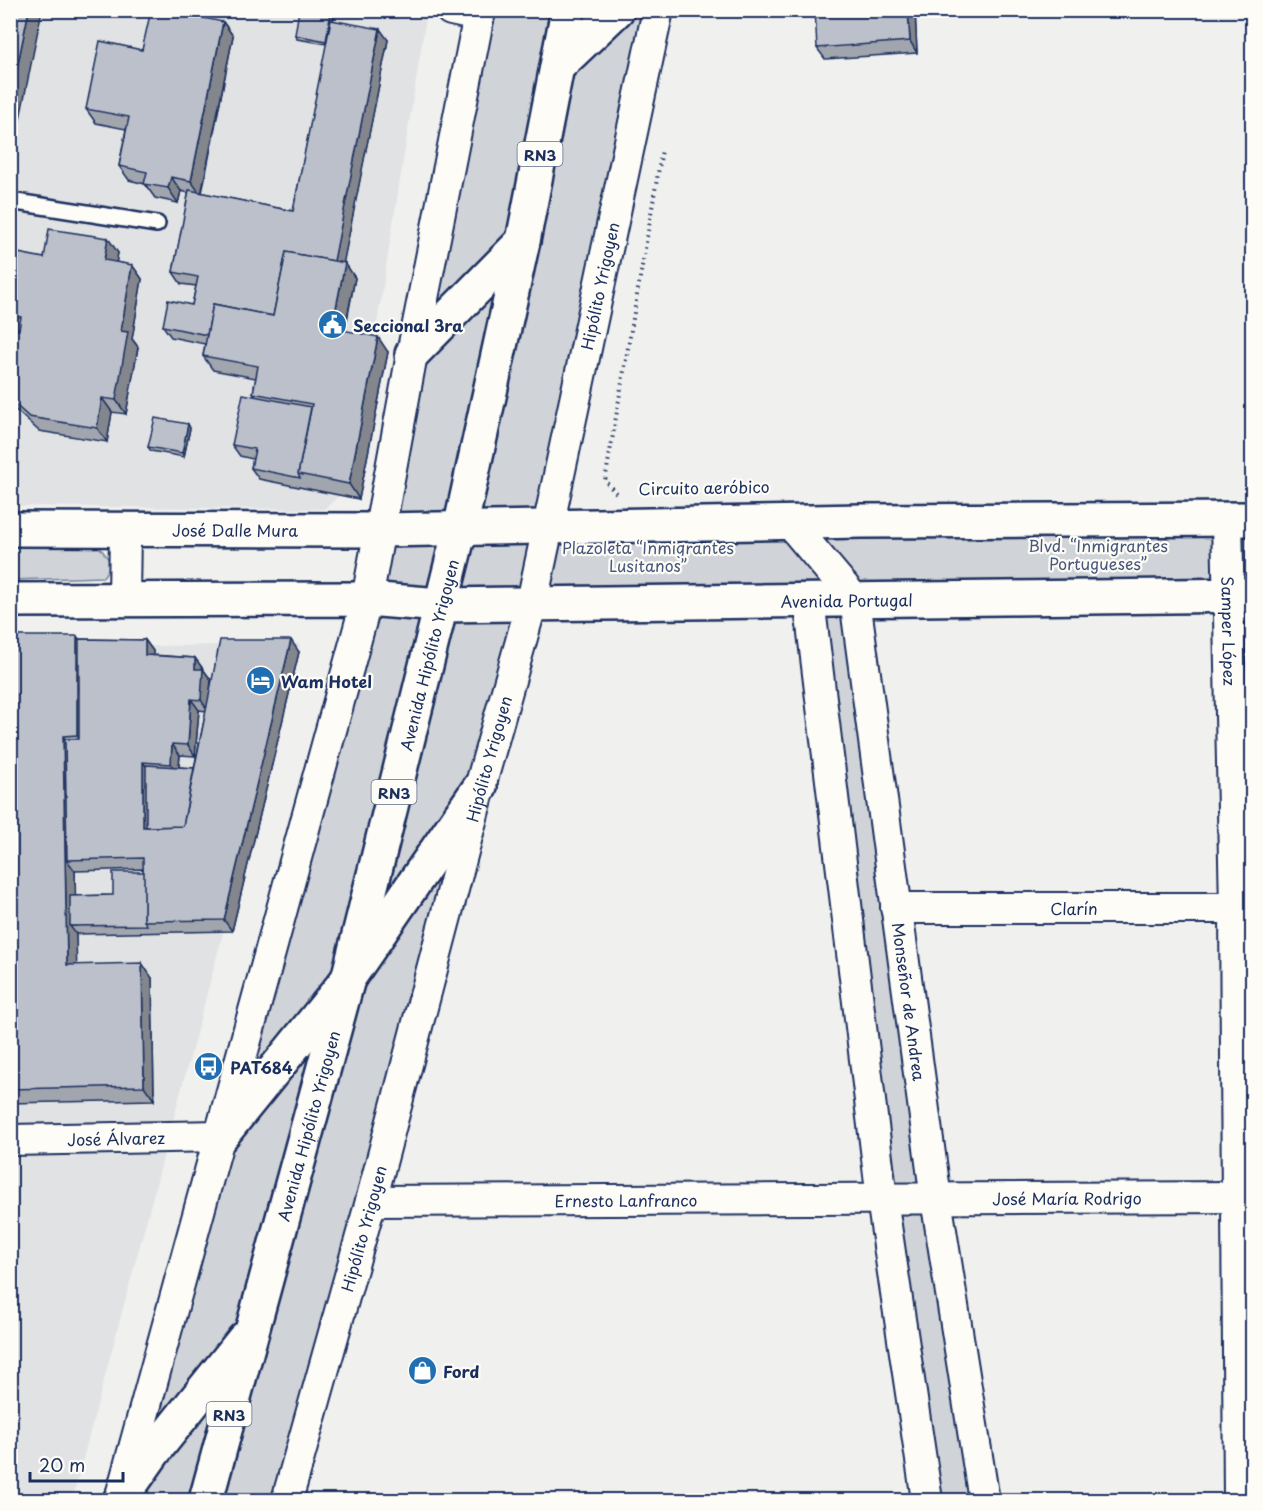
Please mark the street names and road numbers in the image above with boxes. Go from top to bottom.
road number: RN3 [518,142,562,166]
street label: Hipólito Yrigoyen [574,220,625,352]
street label: Circuito aeróbico [638,474,770,500]
street label: José Dalle Mura [172,517,298,542]
street label: Avenida Hipólito Yrigoyen [393,557,464,753]
street label: Samper López [1216,576,1242,686]
street label: Avenida Portugal [781,587,913,613]
street label: Hipólito Yrigoyen [459,693,517,825]
road number: RN3 [372,780,416,804]
street label: Clarín [1050,896,1098,920]
street label: Monseñor de Andrea [887,921,932,1082]
street label: Avenida Hipólito Yrigoyen [271,1028,345,1224]
street label: José Álvarez [67,1125,165,1151]
street label: Hipólito Yrigoyen [334,1163,392,1294]
street label: José María Rodrigo [992,1186,1142,1210]
street label: Ernesto Lanfranco [554,1188,698,1212]
road number: RN3 [206,1402,252,1426]

